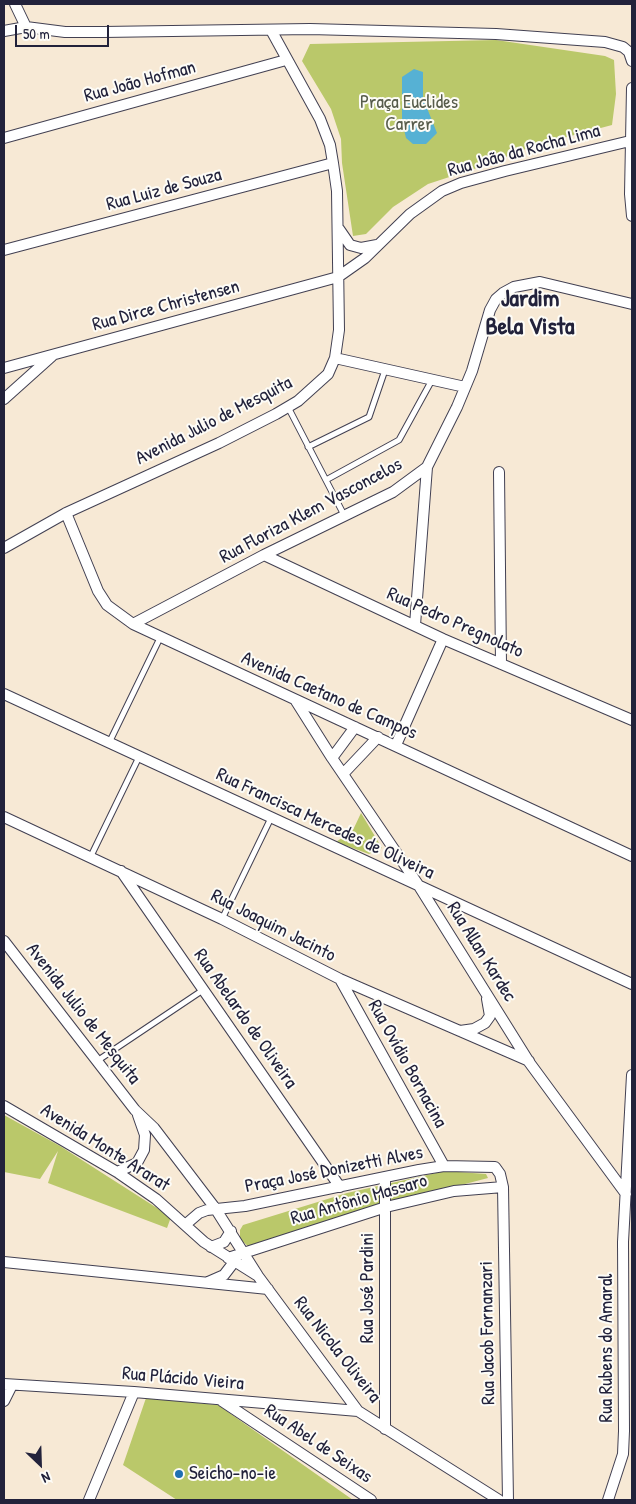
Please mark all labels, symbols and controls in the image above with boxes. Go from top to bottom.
scale bar [18,15,111,47]
text: 50 m [23,23,50,44]
street label: Rua João Hofman [82,56,198,108]
park label: Praça Euclides Carrer [360,92,458,136]
street label: Rua João da Rocha Lima [445,120,603,182]
street label: Rua Luiz de Souza [104,164,224,216]
street label: Rua Dirce Christensen [90,275,242,337]
district label: Jardim Bela Vista [486,286,574,342]
street label: Avenida Julio de Mesquita [132,372,296,470]
street label: Rua Floriza Klem Vasconcelos [216,453,406,569]
street label: Rua Pedro Pregnolato [383,583,527,663]
street label: Avenida Caetano de Campos [238,647,420,745]
street label: Rua Francisca Mercedes de Oliveira [212,763,438,885]
street label: Rua Joaquim Jacinto [207,885,339,967]
street label: Rua Allan Kardec [441,898,521,1006]
street label: Avenida Julio de Mesquita [21,939,145,1089]
street label: Rua Abelardo de Oliveira [188,945,302,1093]
street label: Rua Ovídio Bornacina [362,996,452,1132]
street label: Avenida Monte Ararat [36,1099,174,1197]
street label: Praça José Donizetti Alves [243,1142,425,1198]
street label: Rua Antônio Massaro [288,1170,430,1230]
street label: Rua José Pardini [357,1233,379,1343]
street label: Rua Jacob Fornanzari [475,1261,501,1405]
street label: Rua Rubens do Amaral [596,1274,618,1422]
street label: Rua Nicola Oliveira [289,1292,385,1408]
street label: Rua Plácido Vieira [121,1362,245,1396]
street label: Rua Abel de Seixas [260,1400,376,1488]
north arrow [15,1439,65,1489]
place label: Seicho-no-ie [189,1463,276,1485]
text: N [39,1468,54,1488]
marker: Seicho-no-ie [173,1468,185,1480]

